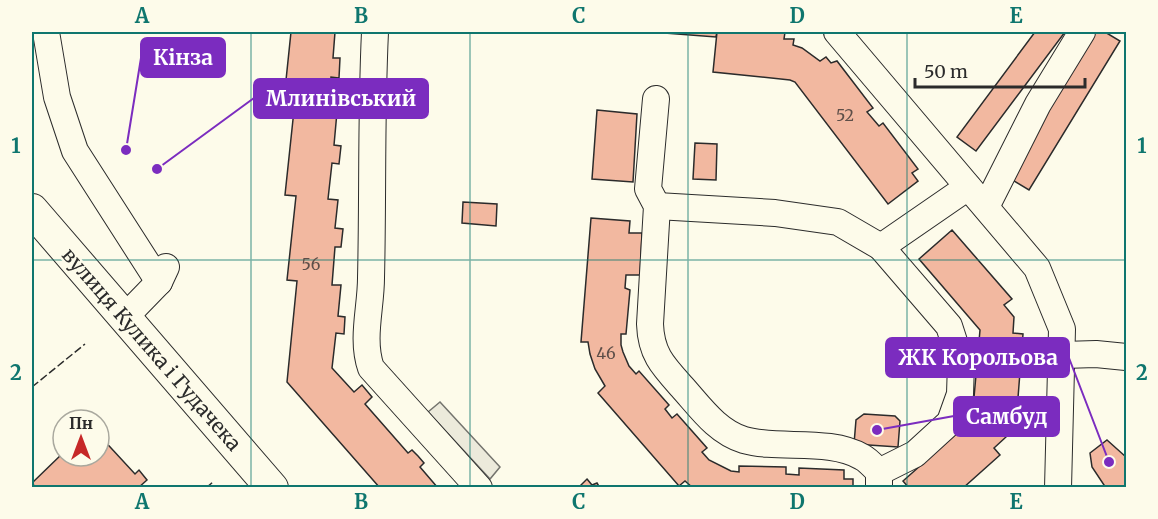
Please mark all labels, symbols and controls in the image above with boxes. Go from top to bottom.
text: A [134,3,150,28]
text: B [354,3,368,28]
text: C [572,3,586,28]
text: D [789,3,805,28]
text: E [1009,3,1023,28]
callout: Кінза [141,38,225,77]
text: Кінза [153,44,213,71]
scale bar [915,51,1084,89]
text: 50 m [924,60,968,83]
callout: Млинівський [254,79,428,118]
text: Млинівський [266,85,417,112]
house number: 52 [836,105,854,125]
text: 1 [11,133,21,158]
text: 1 [1137,133,1147,158]
street label: вулиця Кулика і Гудачека [57,242,247,456]
house number: 56 [302,254,321,274]
callout: ЖК Корольова [886,338,1069,377]
house number: 46 [596,343,616,363]
text: ЖК Корольова [898,344,1058,371]
text: 2 [10,360,22,385]
text: 2 [1136,360,1148,385]
callout: Самбуд [954,397,1059,436]
text: Самбуд [966,403,1048,430]
north arrow [51,408,111,468]
text: Пн [69,413,93,433]
text: A [134,489,150,514]
text: B [354,489,368,514]
text: C [572,489,586,514]
text: D [789,489,805,514]
text: E [1009,489,1023,514]

